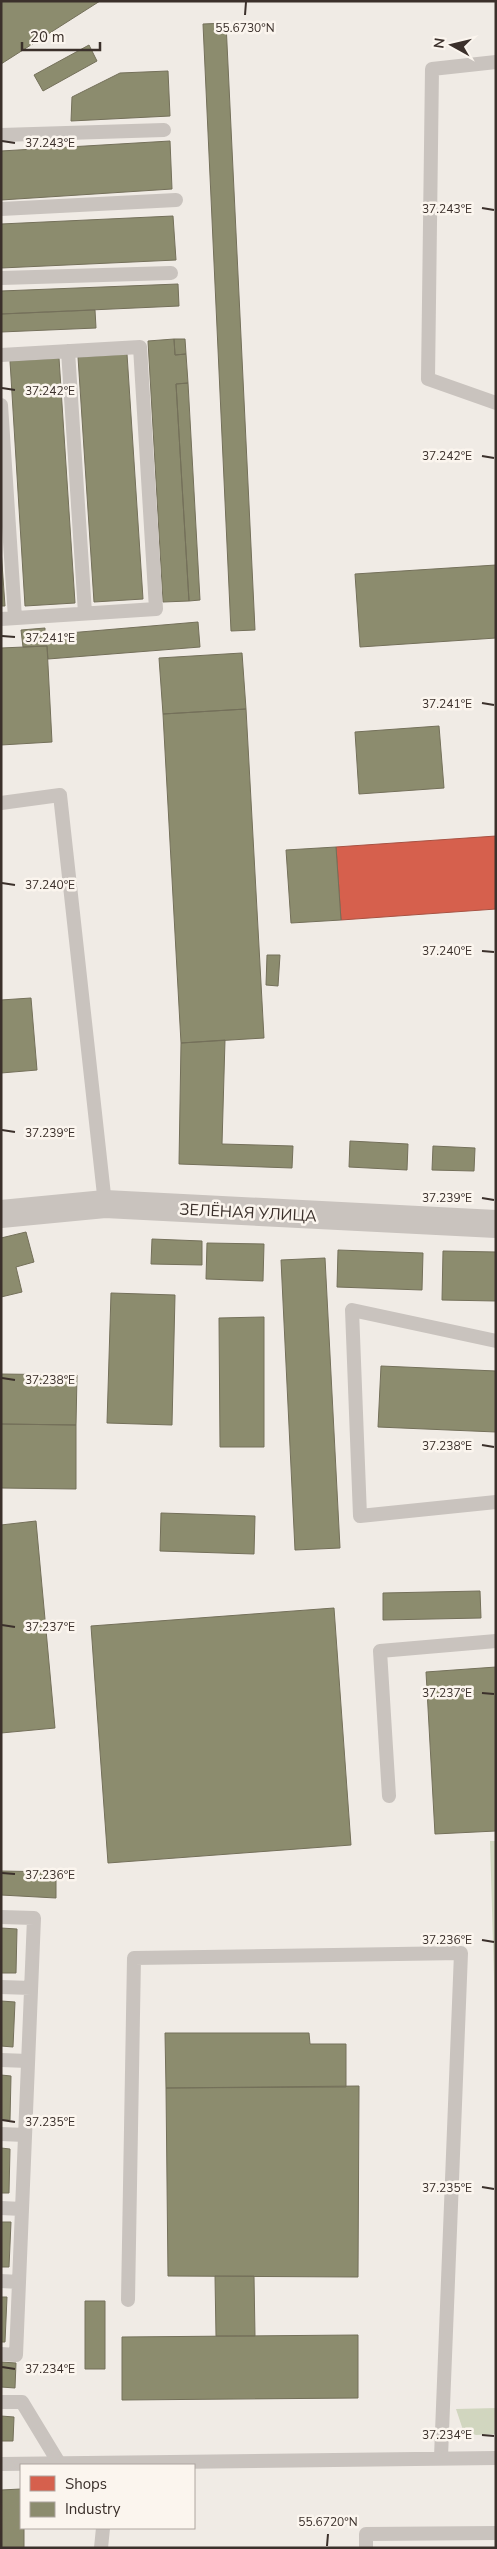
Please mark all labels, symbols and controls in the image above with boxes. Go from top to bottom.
scale bar [22,20,100,52]
text: 55.6730°N [215,20,275,36]
north arrow [427,20,477,70]
text: 20 m [30,27,65,47]
text: N [429,37,450,50]
text: 37.243°E [25,135,75,151]
text: 37.243°E [422,201,472,217]
text: 37.242°E [25,383,75,399]
text: 37.242°E [422,448,472,464]
text: 37.241°E [25,630,75,646]
text: 37.241°E [422,696,472,712]
text: 37.240°E [25,877,75,893]
text: 37.240°E [422,943,472,959]
text: 37.239°E [25,1125,75,1141]
text: 37.239°E [422,1190,472,1206]
street label: ЗЕЛЁНАЯ УЛИЦА [179,1198,318,1228]
text: 37.238°E [25,1372,75,1388]
text: 37.238°E [422,1438,472,1454]
text: 37.237°E [25,1619,75,1635]
text: 37.237°E [422,1685,472,1701]
text: 37.236°E [25,1867,75,1883]
text: 37.236°E [422,1932,472,1948]
text: 37.235°E [25,2114,75,2130]
text: 37.235°E [422,2180,472,2196]
text: 37.234°E [25,2361,75,2377]
text: 37.234°E [422,2427,472,2443]
legend [20,2464,195,2529]
text: Shops [65,2474,107,2494]
text: Industry [65,2499,121,2519]
text: 55.6720°N [298,2514,358,2530]

